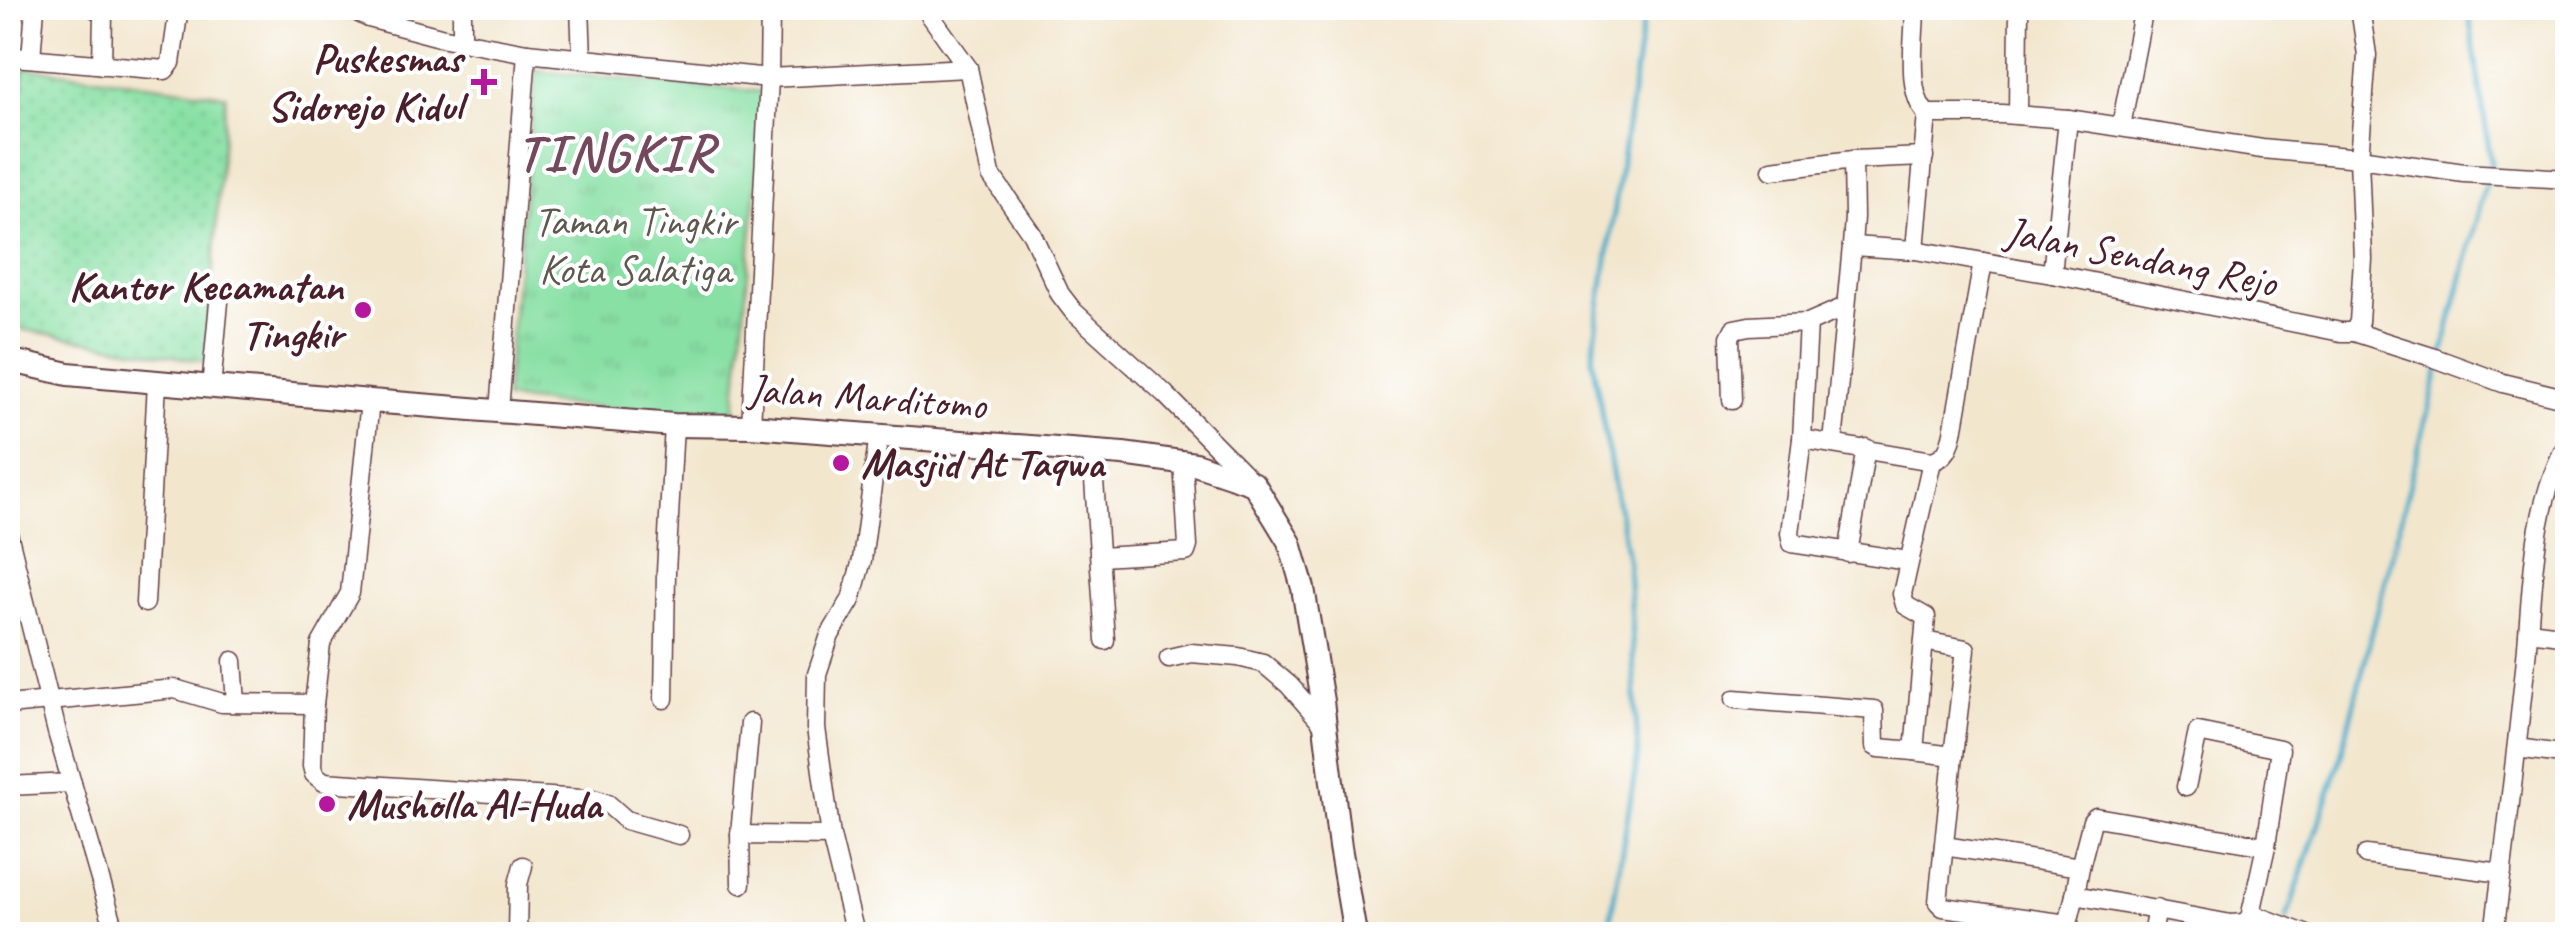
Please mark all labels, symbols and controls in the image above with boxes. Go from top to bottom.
place label: Puskesmas Sidorejo Kidul [267,32,470,133]
marker: Puskesmas Sidorejo Kidul [471,69,497,95]
district label: TINGKIR [517,120,719,186]
park label: Taman Tingkir Kota Salatiga [534,195,739,296]
street label: Jalan Sendang Rejo [1999,204,2283,310]
place label: Kantor Kecamatan Tingkir [69,260,348,361]
marker: Kantor Kecamatan Tingkir [352,299,374,321]
street label: Jalan Marditomo [745,362,990,432]
place label: Masjid At Taqwa [861,437,1107,490]
marker: Masjid At Taqwa [830,452,852,474]
place label: Musholla Al-Huda [347,778,604,831]
marker: Musholla Al-Huda [316,793,338,815]

